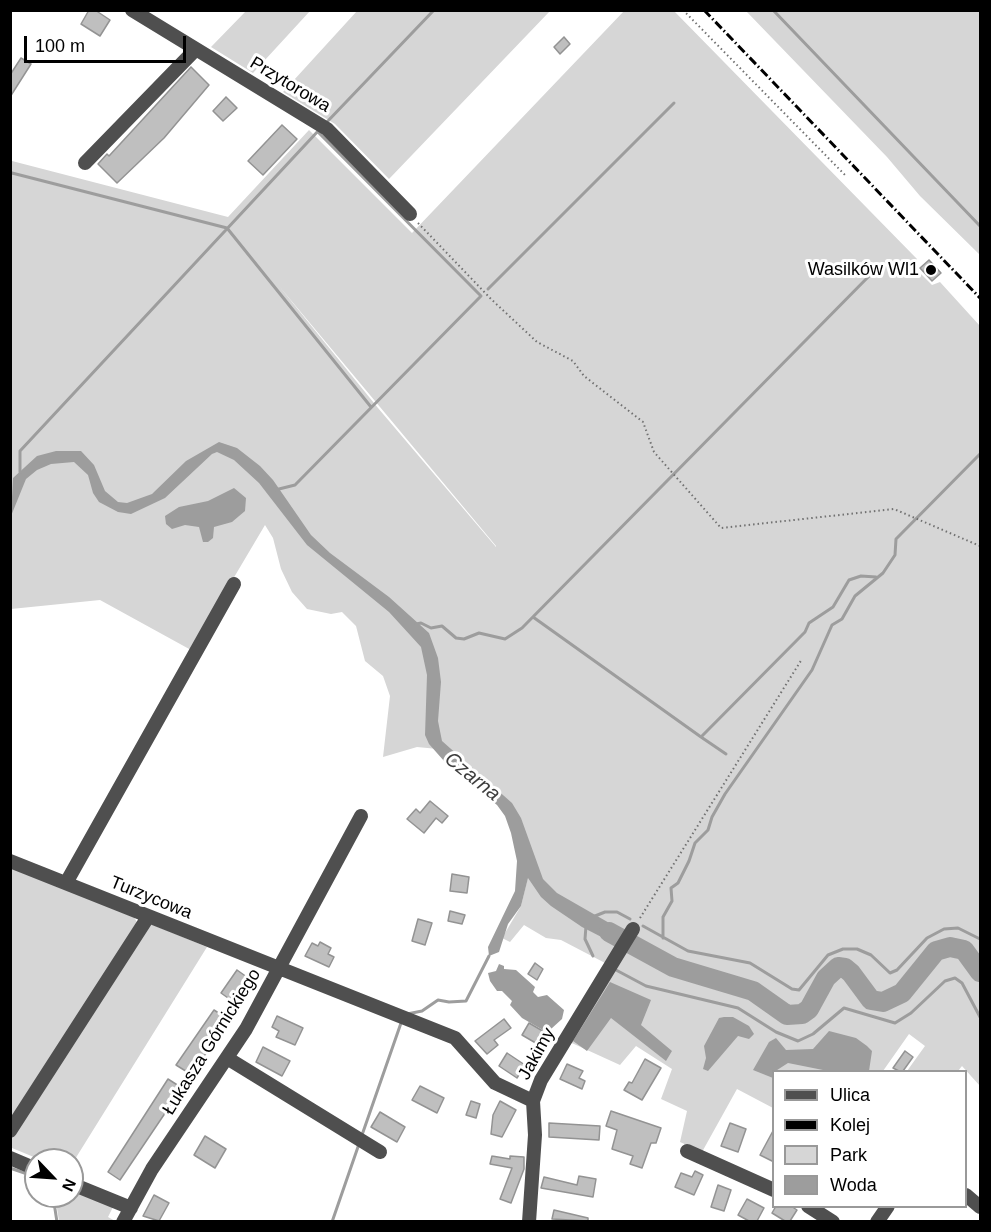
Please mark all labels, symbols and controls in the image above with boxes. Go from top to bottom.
scale bar [27,24,189,62]
text: 100 m [35,36,85,56]
street label: Przytorowa [246,53,334,117]
place label: Wasilków Wl1 [808,259,919,281]
marker: Wasilków Wl1 [924,263,938,277]
water label: Czarna [439,747,505,807]
street label: Turzycowa [107,872,195,924]
street label: Łukasza Górnickiego [158,965,266,1119]
street label: Jakimy [514,1024,560,1084]
legend [772,1070,967,1208]
text: Ulica [830,1085,870,1105]
text: Kolej [830,1115,870,1135]
text: Park [830,1145,867,1165]
north arrow [24,1148,84,1208]
text: Woda [830,1175,877,1195]
text: N [59,1176,79,1194]

